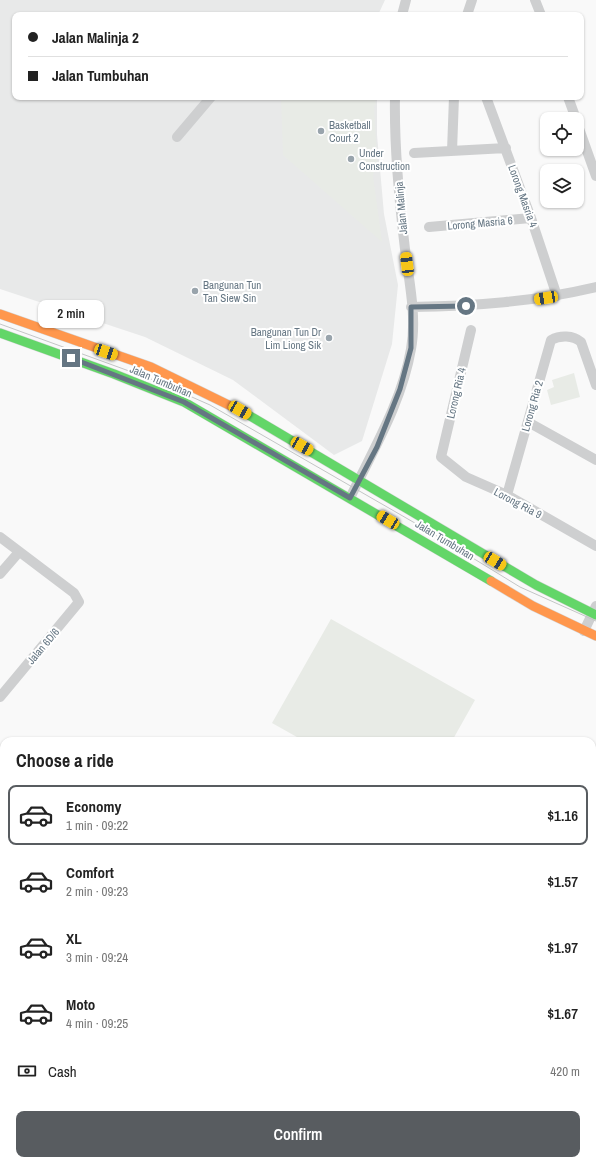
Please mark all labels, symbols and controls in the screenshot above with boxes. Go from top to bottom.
text: Jalan Malinja 2 [52,27,139,48]
text: Jalan Tumbuhan [52,65,149,86]
map controls [540,112,584,208]
button: locate [540,112,584,156]
place label: Basketball Court 2 [329,118,371,145]
marker: Basketball Court 2 [316,126,326,136]
place label: Under Construction [359,146,410,173]
marker: Under Construction [346,154,356,164]
street label: Lorong Masria 4 [505,163,541,229]
button: layers [540,164,584,208]
street label: Jalan Malinja [392,181,410,235]
street label: Lorong Masria 6 [447,213,513,233]
car [400,251,414,277]
place label: Bangunan Tun Tan Siew Sin [203,278,261,305]
marker: Bangunan Tun Tan Siew Sin [190,286,200,296]
car [533,290,559,306]
route start [457,297,475,315]
callout: 2 min [38,300,104,328]
text: 2 min [57,305,85,322]
place label: Bangunan Tun Dr Lim Liong Sik [251,325,321,352]
marker: Bangunan Tun Dr Lim Liong Sik [324,333,334,343]
car [93,342,119,362]
route end [62,349,80,367]
street label: Jalan Tumbuhan [128,362,194,400]
street label: Lorong Ria 4 [443,366,469,420]
street label: Lorong Ria 2 [518,379,546,433]
car [227,399,253,421]
car [289,435,315,457]
street label: Lorong Ria 9 [492,485,544,521]
car [375,509,401,531]
street label: Jalan Tumbuhan [413,517,477,563]
car [482,550,508,572]
street label: Jalan 6D/6 [24,625,62,667]
text: Choose a ride [16,748,114,773]
text: Economy [66,796,121,817]
icon: car [18,797,54,833]
text: $1.16 [547,805,578,826]
text: 1 min · 09:22 [66,817,128,834]
text: Comfort [66,862,114,883]
icon: car [18,863,54,899]
text: $1.57 [547,871,578,892]
text: 2 min · 09:23 [66,883,128,900]
text: XL [66,928,82,949]
icon: car [18,929,54,965]
text: $1.97 [547,937,578,958]
text: 3 min · 09:24 [66,949,128,966]
text: Moto [66,994,95,1015]
icon: car [18,995,54,1031]
text: $1.67 [547,1003,578,1024]
text: 4 min · 09:25 [66,1015,128,1032]
icon: cash [16,1060,38,1082]
text: Cash [48,1061,77,1082]
text: 420 m [550,1063,580,1080]
button: Confirm [16,1111,580,1157]

